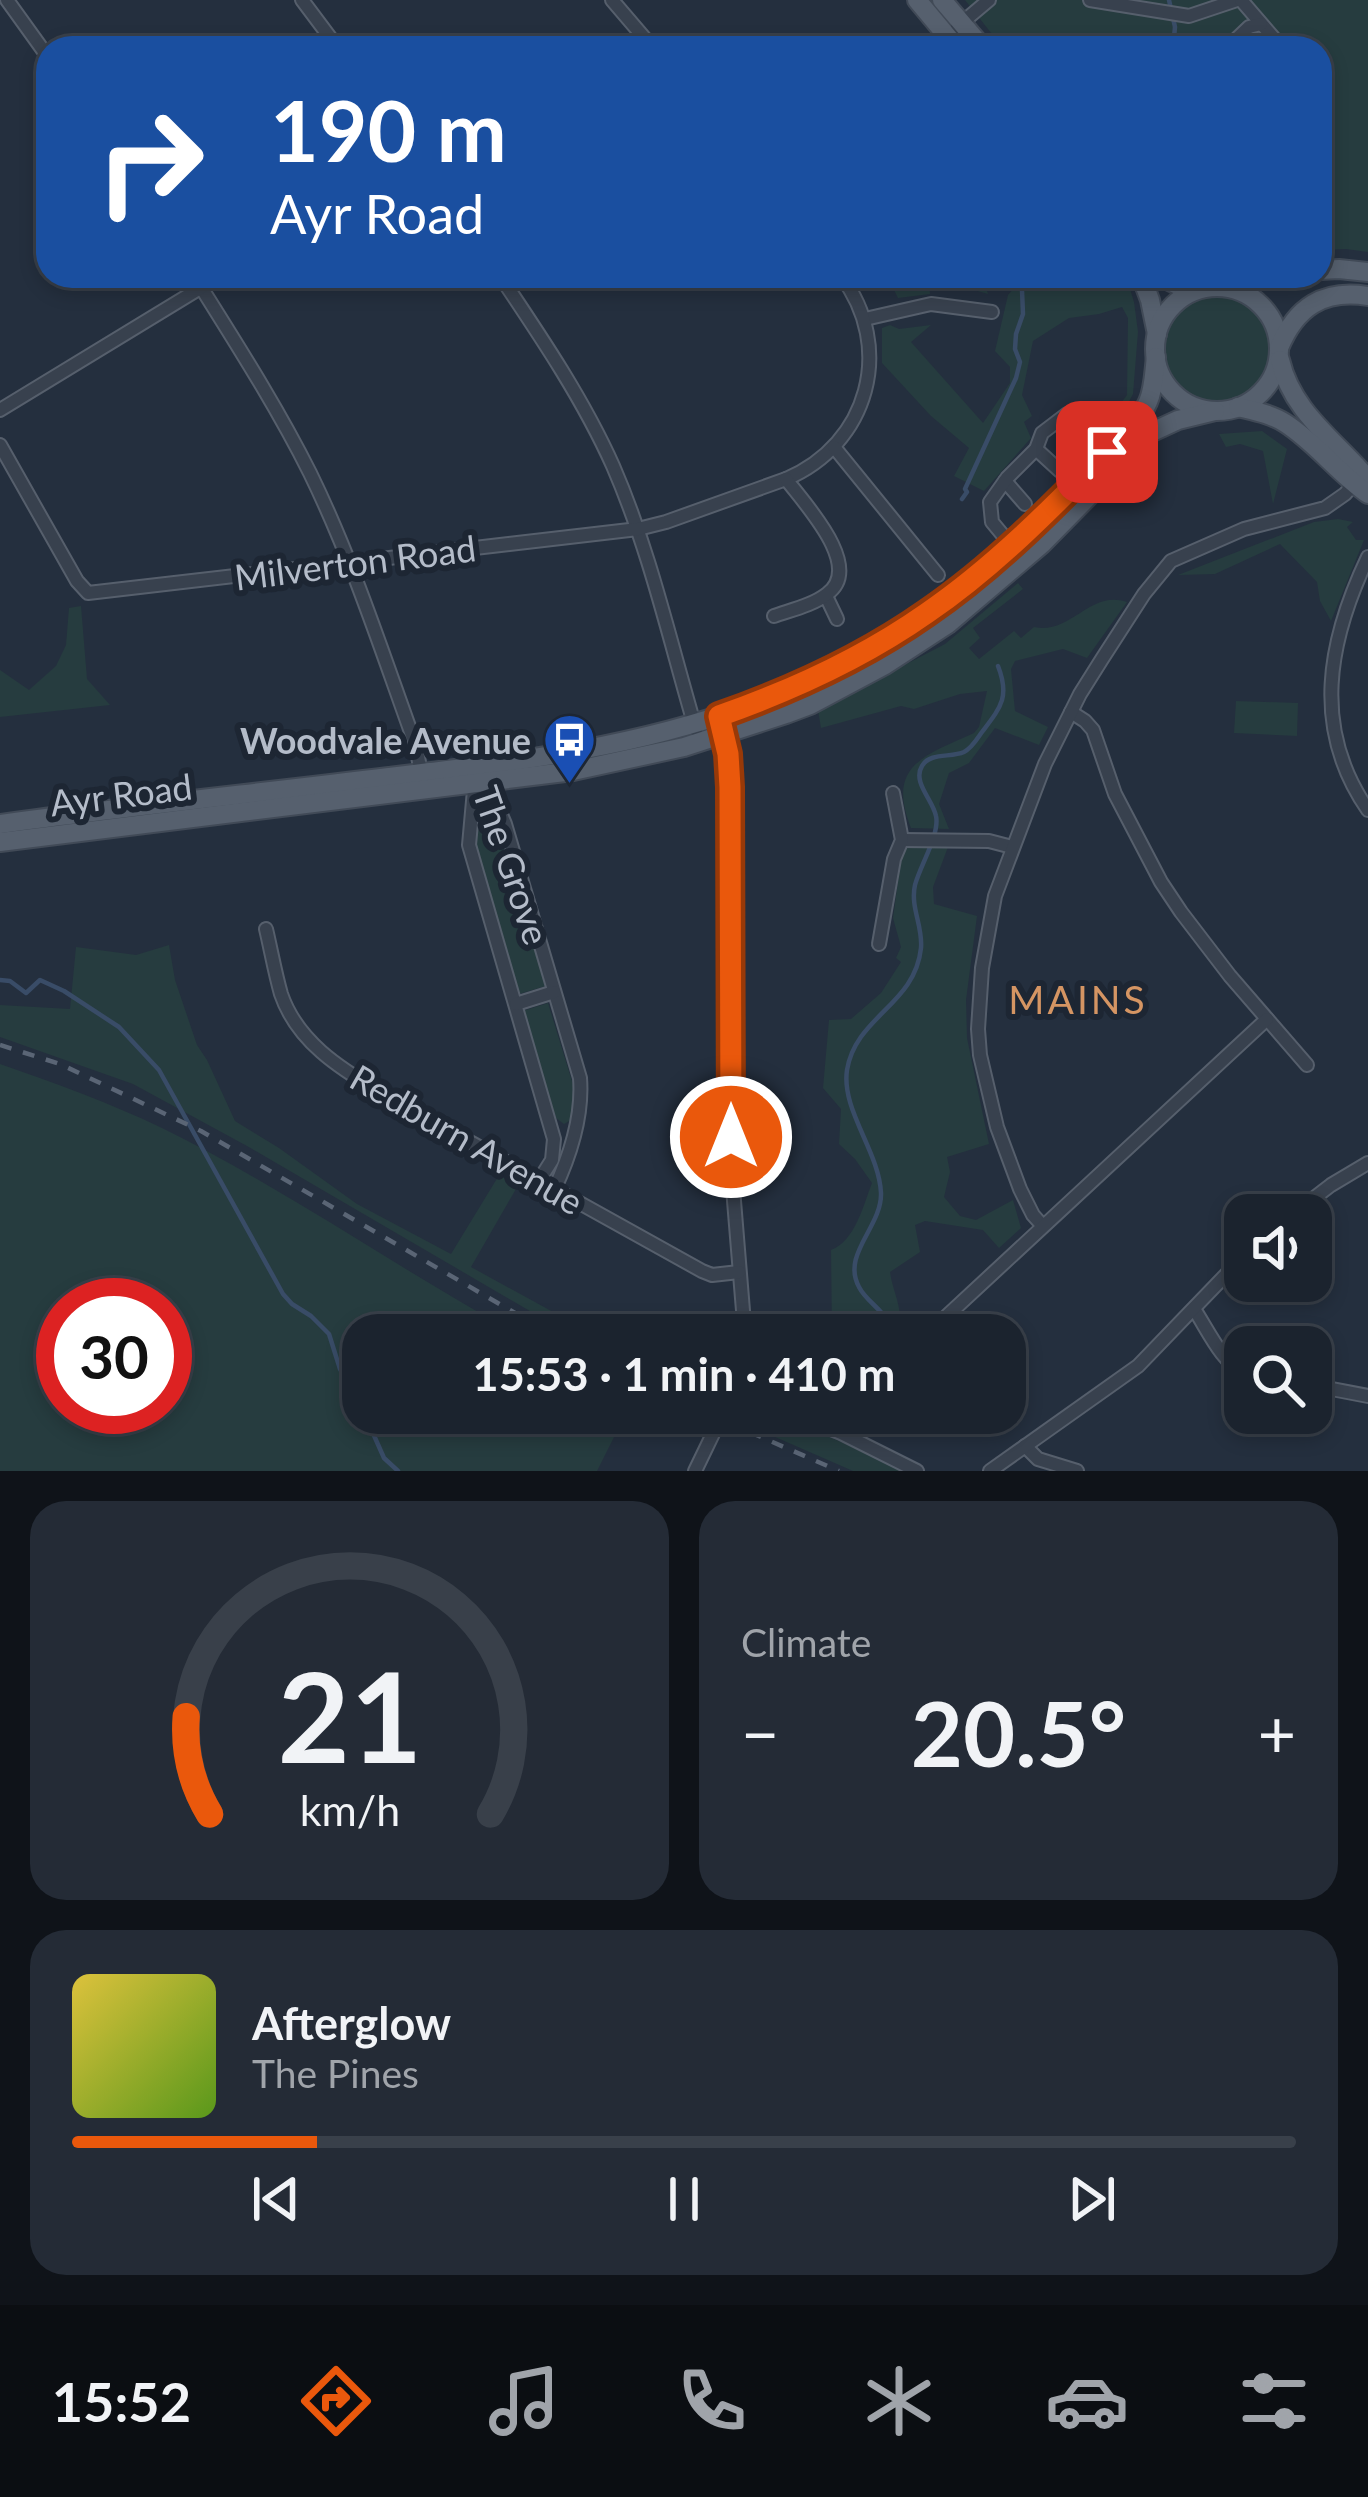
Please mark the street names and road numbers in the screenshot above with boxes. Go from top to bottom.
street label: Milverton Road [232,525,478,599]
street label: Ayr Road [47,763,195,825]
street label: The Grove [464,780,560,950]
street label: Redburn Avenue [343,1055,591,1223]

